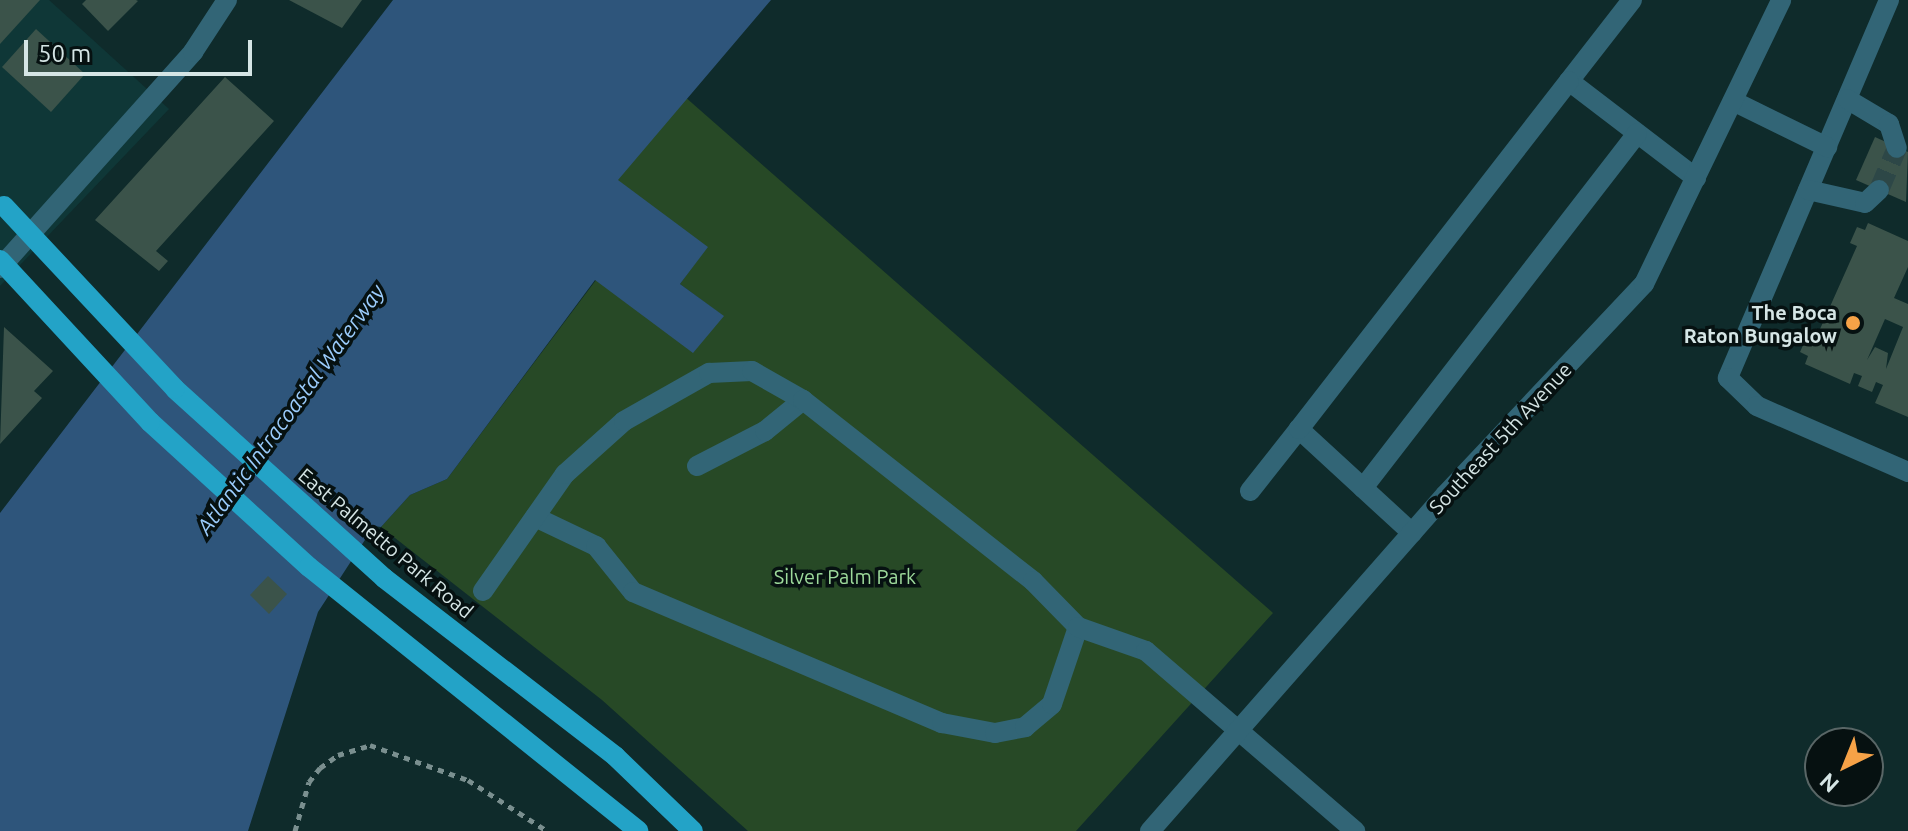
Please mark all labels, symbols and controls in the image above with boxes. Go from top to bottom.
scale bar [28,24,256,74]
text: 50 m [38,40,91,67]
water label: Atlantic Intracoastal Waterway [190,279,390,539]
place label: The Boca Raton Bungalow [1684,300,1837,347]
marker: The Boca Raton Bungalow [1844,314,1862,332]
street label: Southeast 5th Avenue [1424,357,1576,519]
street label: East Palmetto Park Road [294,463,478,623]
park label: Silver Palm Park [774,564,916,588]
north arrow [1804,727,1884,807]
text: N [1814,769,1843,798]

